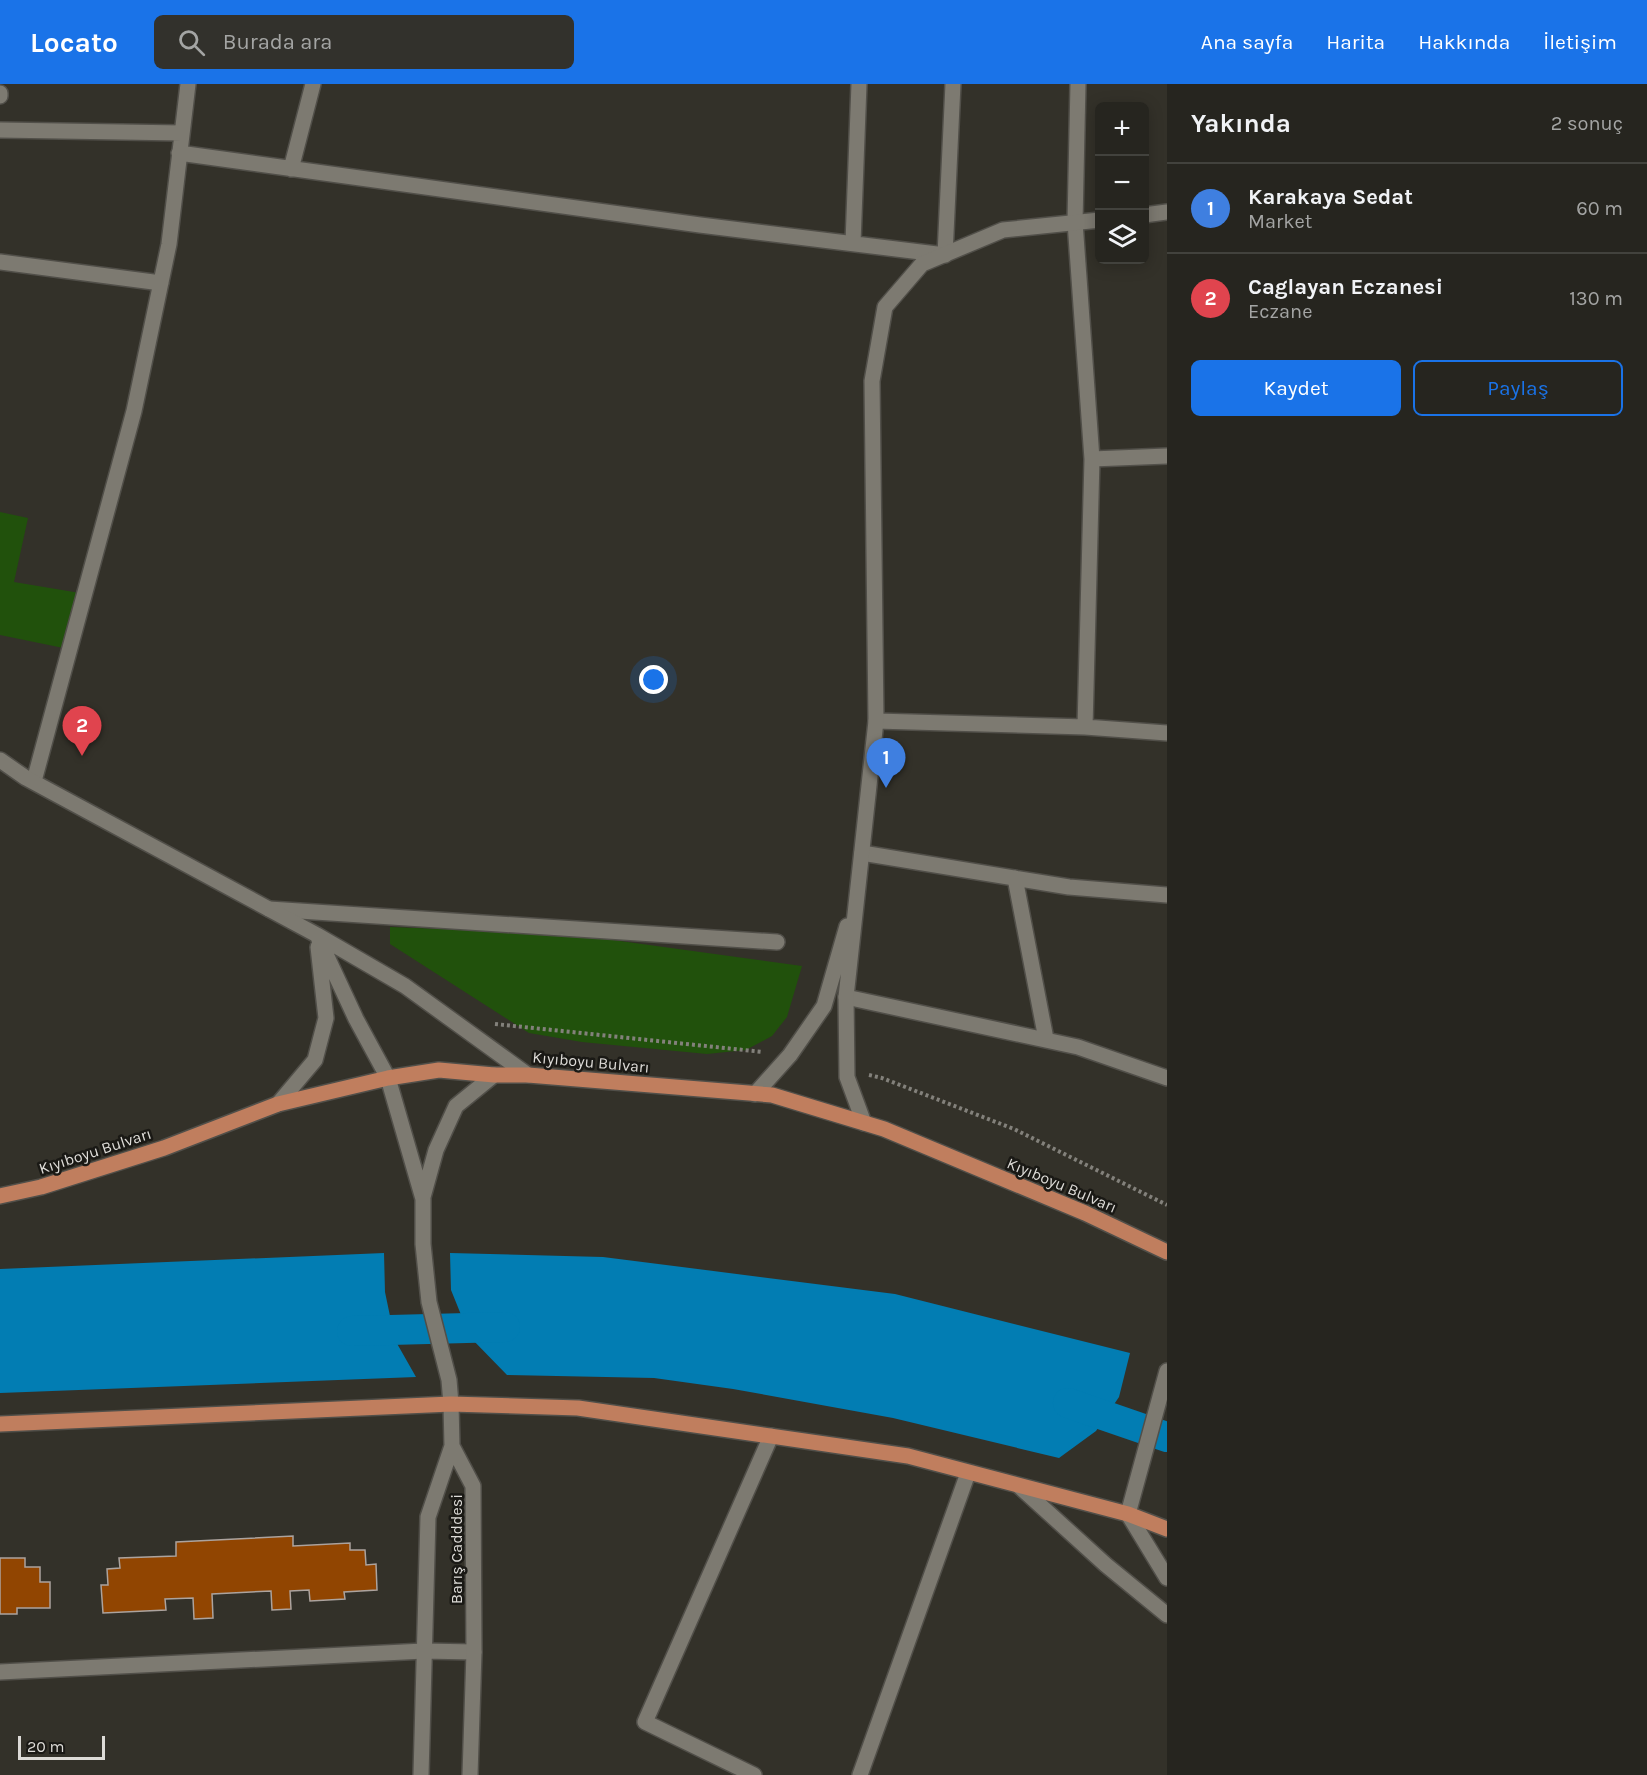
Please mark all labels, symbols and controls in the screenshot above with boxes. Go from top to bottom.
search box [154,15,574,69]
text: Locato [30,26,118,59]
icon: search [175,26,208,59]
text: Burada ara [223,29,332,55]
text: Ana sayfa [1201,30,1293,54]
text: Harita [1326,30,1385,54]
text: Hakkında [1418,30,1510,54]
text: İletişim [1543,30,1617,54]
map controls [1095,102,1149,264]
button: + [1095,102,1149,156]
text: Yakında [1191,108,1291,139]
text: 2 sonuç [1551,112,1623,135]
button: − [1095,156,1149,210]
text: Karakaya Sedat [1248,184,1413,210]
text: 1 [1207,197,1214,220]
text: 60 m [1576,197,1623,220]
button: layers [1095,210,1149,264]
text: Market [1248,210,1312,233]
text: Caglayan Eczanesi [1248,274,1443,300]
text: 2 [1204,287,1217,310]
text: 130 m [1569,287,1623,310]
text: Eczane [1248,300,1312,323]
button: Kaydet [1191,360,1401,416]
button: Paylaş [1413,360,1623,416]
your location [639,665,668,694]
pin: 2 [62,706,101,756]
pin: 1 [866,738,906,788]
street label: Kıyıboyu Bulvarı [532,1047,650,1077]
street label: Kıyıboyu Bulvarı [36,1124,154,1178]
street label: Kıyıboyu Bulvarı [1004,1153,1120,1217]
street label: Barış Cadddesi [447,1494,466,1604]
scale bar [18,1733,105,1760]
text: 20 m [27,1737,65,1756]

